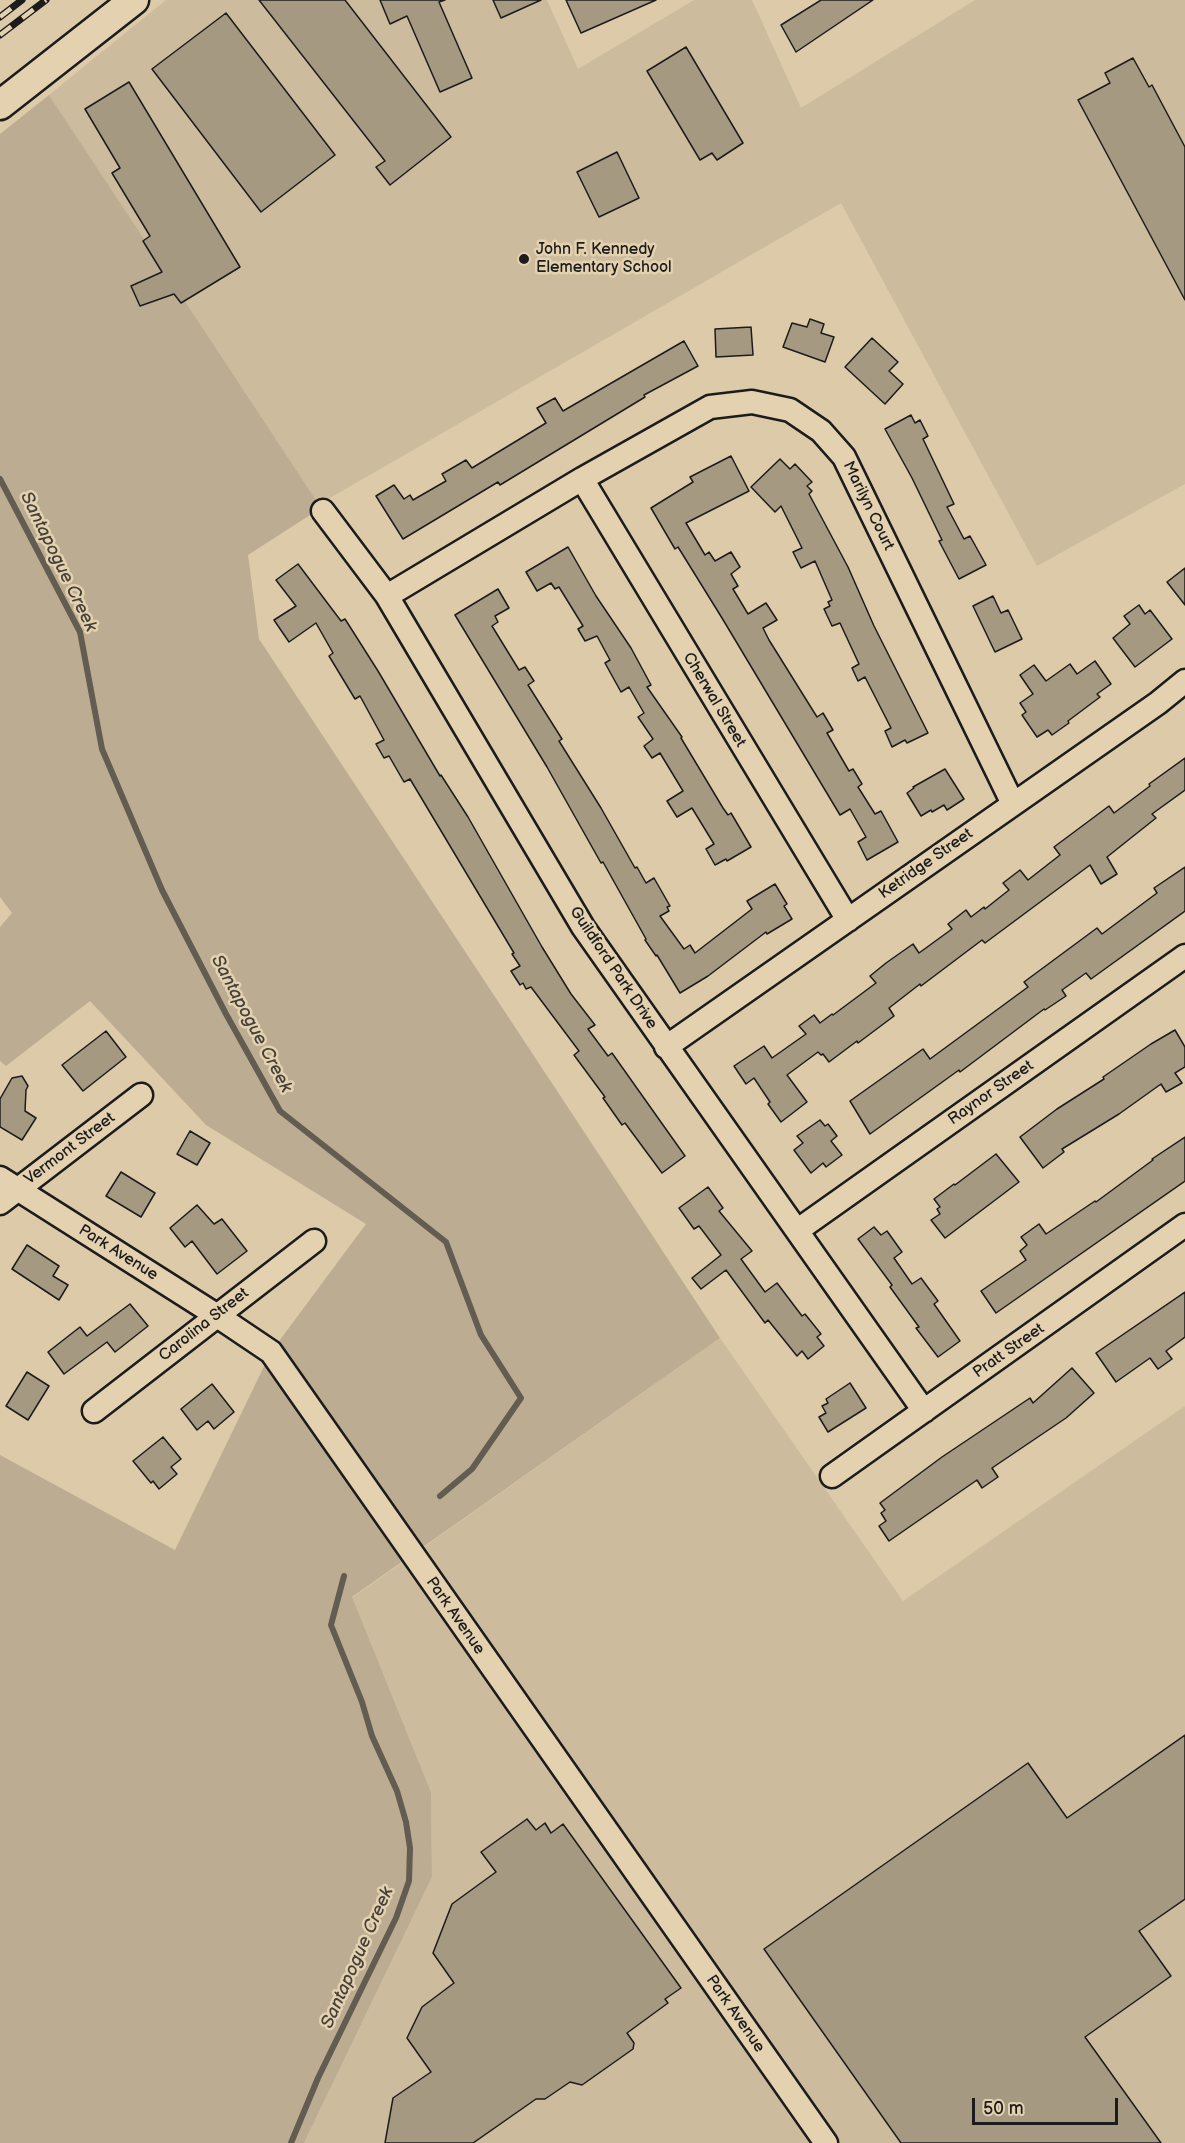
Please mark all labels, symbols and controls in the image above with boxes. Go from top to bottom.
place label: John F. Kennedy Elementary School [536,240,672,278]
marker: John F. Kennedy Elementary School [517,252,531,266]
street label: Marilyn Court [838,458,898,554]
water label: Santapogue Creek [15,489,101,635]
street label: Cherwal Street [678,649,750,751]
street label: Ketridge Street [875,825,977,903]
street label: Guildford Park Drive [565,903,661,1033]
water label: Santapogue Creek [206,952,296,1096]
street label: Raynor Street [945,1057,1037,1129]
street label: Vermont Street [21,1109,119,1189]
street label: Park Avenue [75,1221,161,1285]
street label: Carolina Street [155,1284,253,1366]
street label: Pratt Street [970,1319,1048,1383]
street label: Park Avenue [421,1574,489,1658]
water label: Santapogue Creek [317,1884,399,2032]
street label: Park Avenue [701,1972,769,2056]
scale bar [975,2086,1120,2124]
text: 50 m [983,2098,1024,2119]

